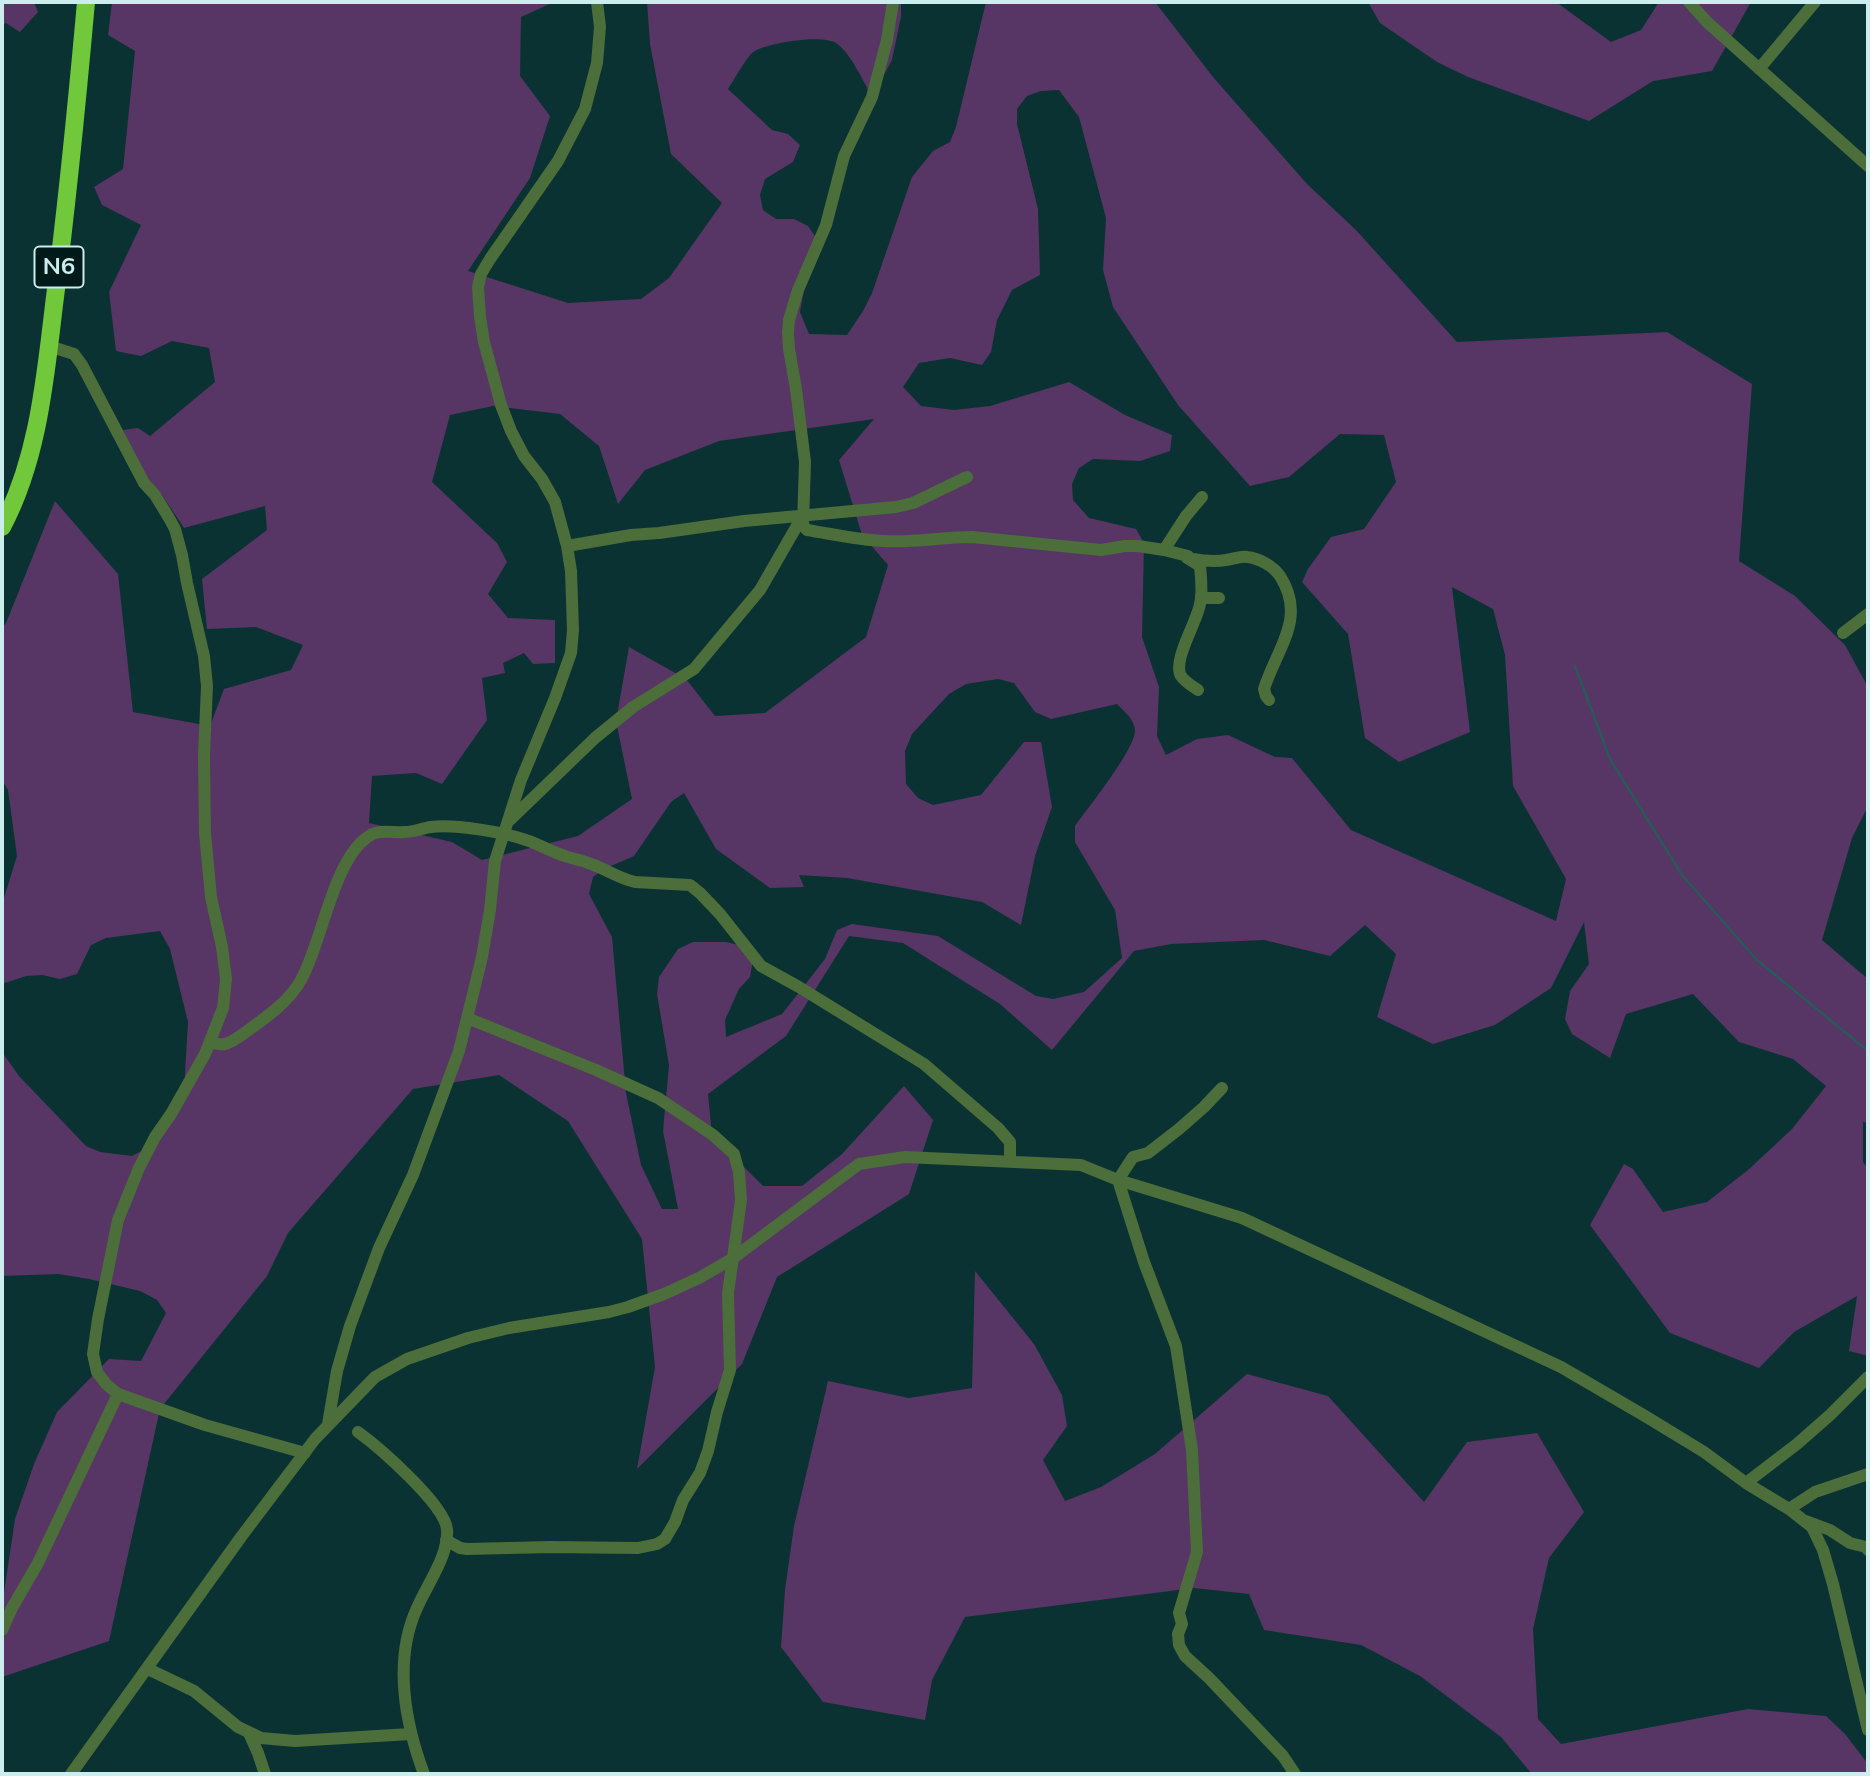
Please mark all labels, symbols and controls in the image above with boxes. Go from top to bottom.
road number: N6 [34,246,84,288]

